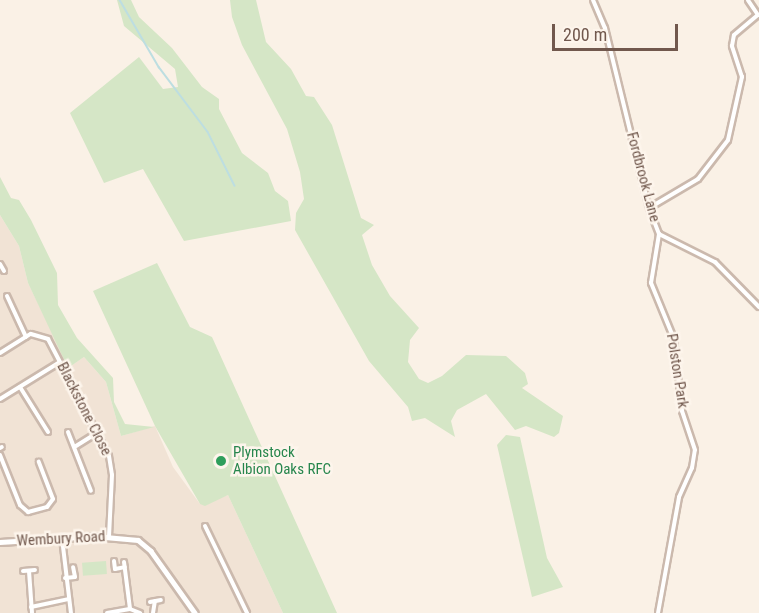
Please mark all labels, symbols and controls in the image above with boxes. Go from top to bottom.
scale bar [555,12,681,50]
text: 200 m [563,24,607,45]
street label: Fordbrook Lane [622,130,664,224]
street label: Polston Park [662,332,692,410]
street label: Blackstone Close [53,359,115,459]
place label: Plymstock Albion Oaks RFC [233,443,331,478]
marker: Plymstock Albion Oaks RFC [214,454,228,468]
street label: Wembury Road [16,528,106,550]

